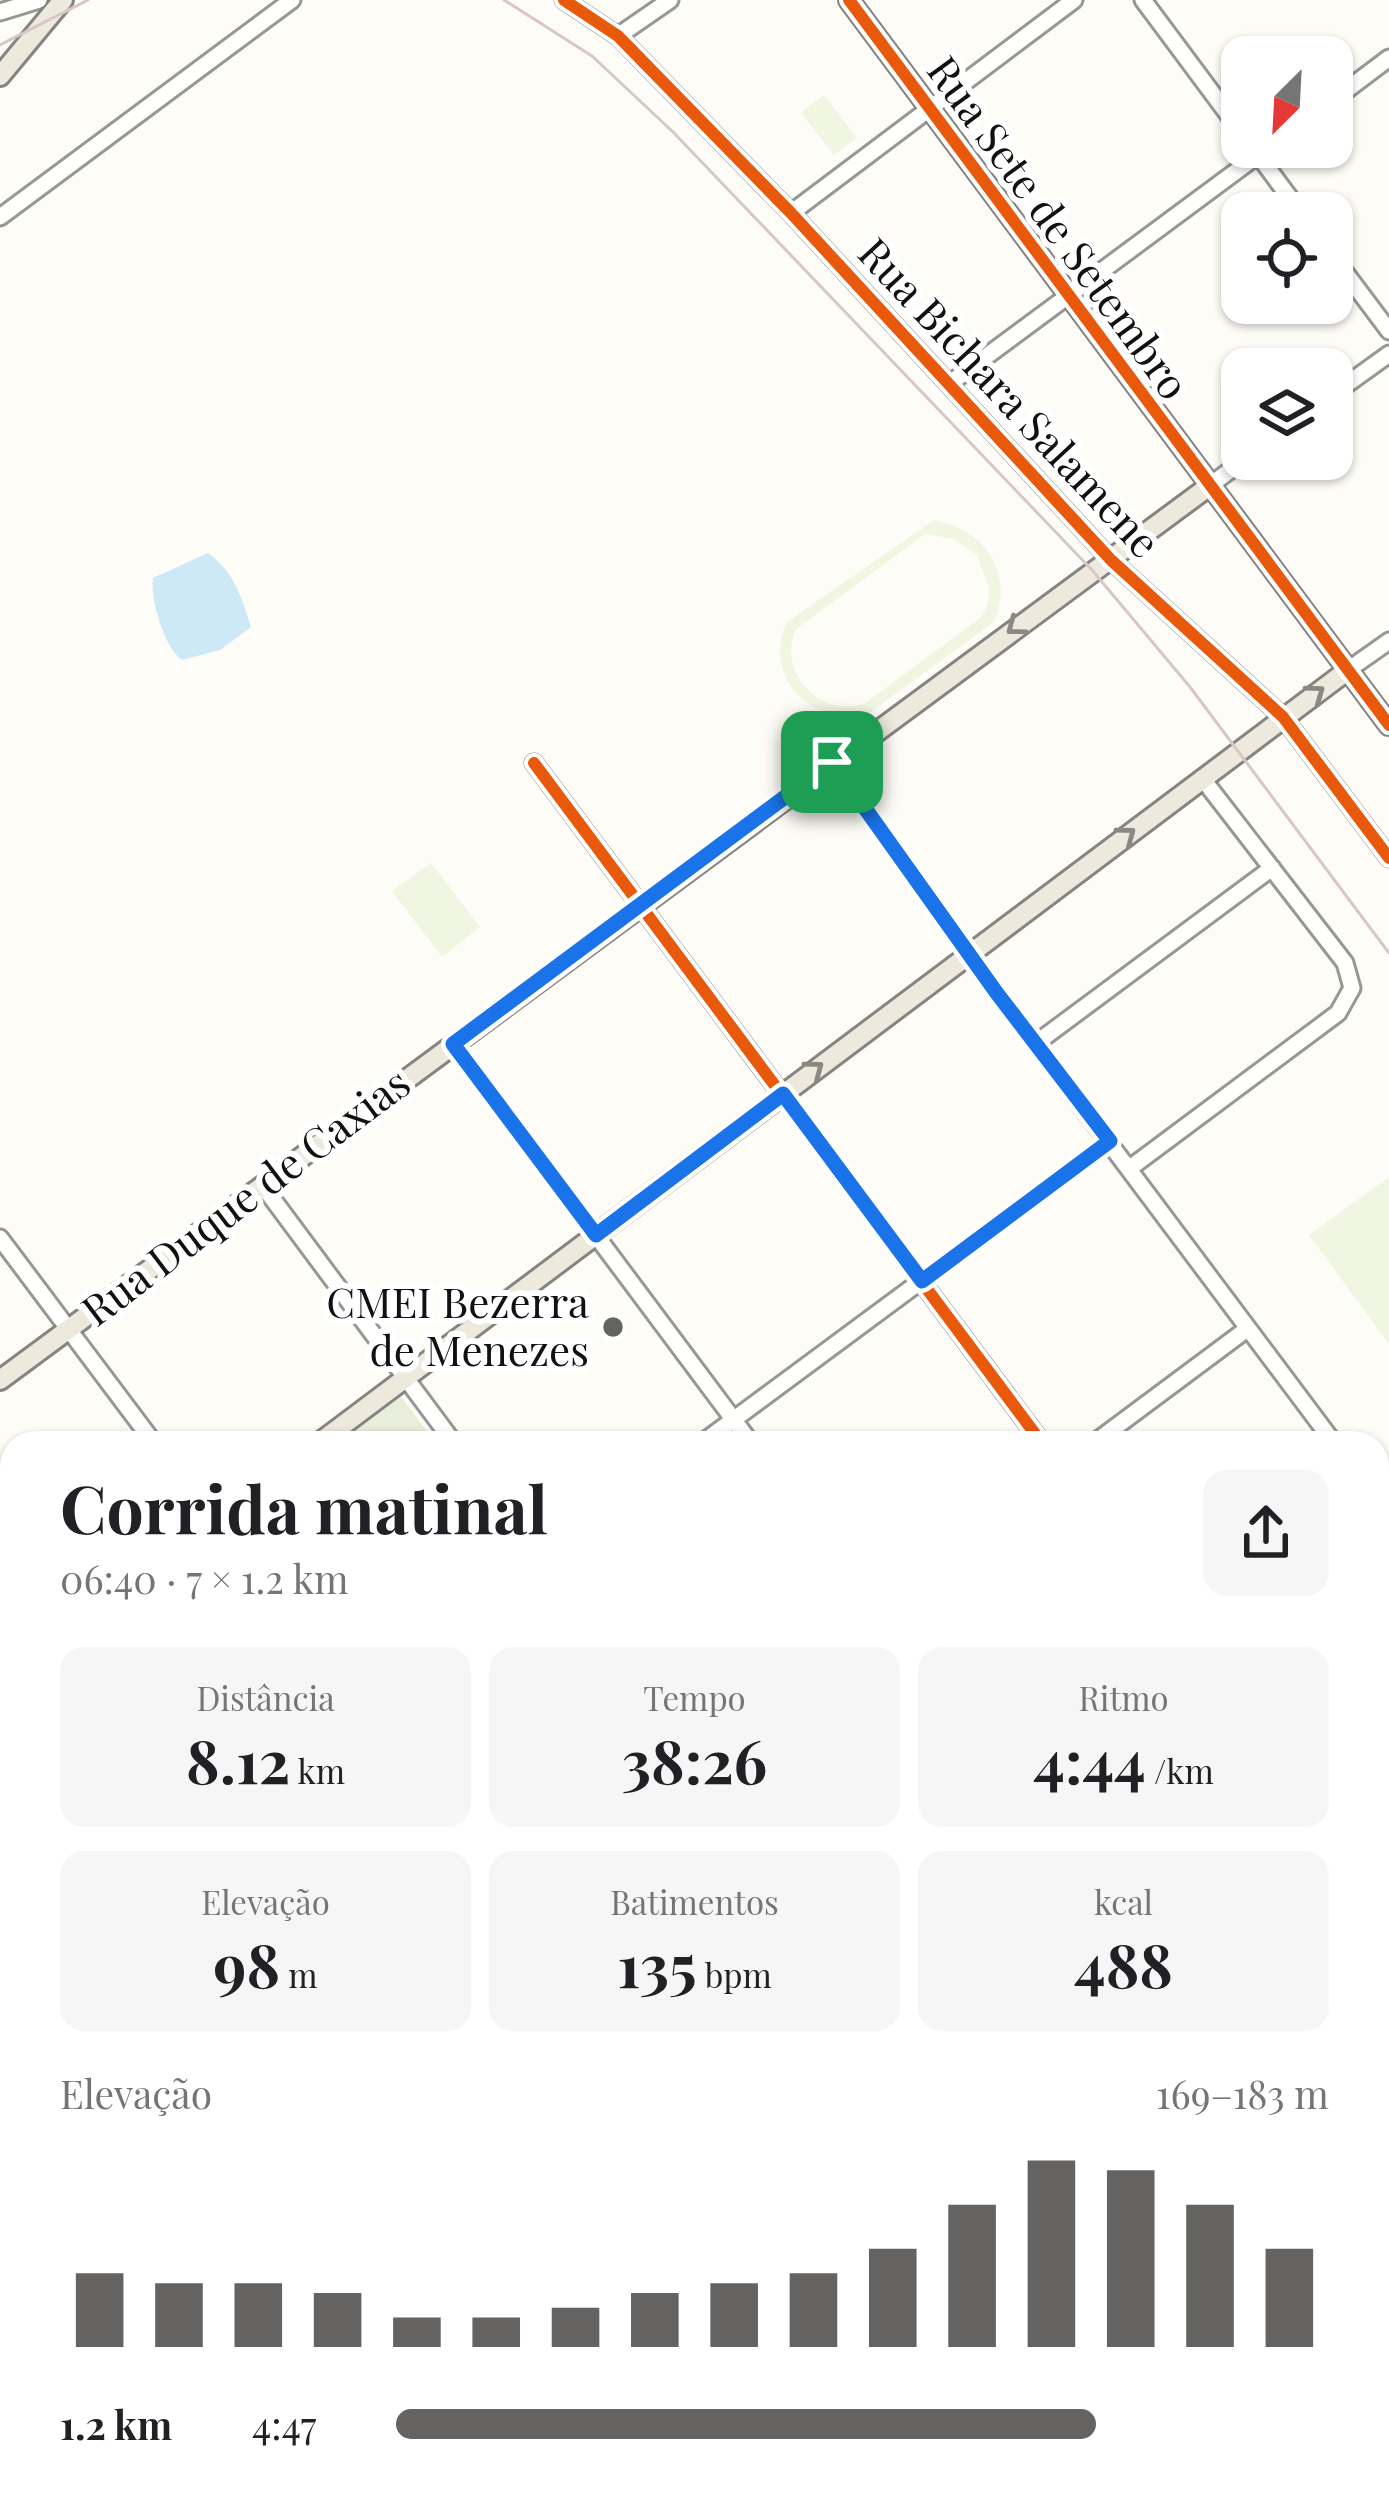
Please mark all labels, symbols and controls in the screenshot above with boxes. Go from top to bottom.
north arrow [1221,36,1353,168]
map controls [1221,36,1353,480]
street label: Rua Sete de Setembro [916,44,1203,410]
button: locate [1221,192,1353,324]
street label: Rua Bichara Salamene [848,225,1173,568]
button: layers [1221,348,1353,480]
one-way arrow [1007,612,1029,634]
one-way arrow [1303,686,1324,708]
pin [781,711,883,813]
icon: arrive [799,729,865,795]
one-way arrow [1114,827,1135,849]
street label: Rua Duque de Caxias [70,1054,420,1337]
one-way arrow [802,1062,824,1084]
place label: CMEI Bezerra de Menezes [326,1273,589,1377]
marker: CMEI Bezerra de Menezes [600,1314,626,1340]
text: Corrida matinal [60,1463,548,1551]
button: share [1203,1470,1329,1596]
text: 06:40 · 7 × 1.2 km [60,1552,349,1604]
text: Distância [196,1675,335,1719]
text: Tempo [643,1675,746,1719]
text: Ritmo [1078,1675,1169,1719]
text: 8.12 [186,1719,290,1799]
text: 38:26 [622,1719,767,1799]
text: 4:44 [1033,1719,1146,1799]
text: km [290,1748,345,1792]
text: /km [1146,1748,1214,1792]
text: Elevação [201,1879,330,1923]
text: Batimentos [610,1879,779,1923]
text: kcal [1094,1879,1153,1923]
text: 98 [213,1923,280,2003]
text: 135 [617,1923,697,2003]
text: 488 [1074,1923,1173,2003]
text: m [280,1952,318,1996]
text: bpm [697,1952,772,1996]
text: Elevação [60,2067,212,2119]
text: 169–183 m [1156,2067,1329,2119]
text: 1.2 km [60,2398,172,2450]
text: 4:47 [252,2398,316,2450]

